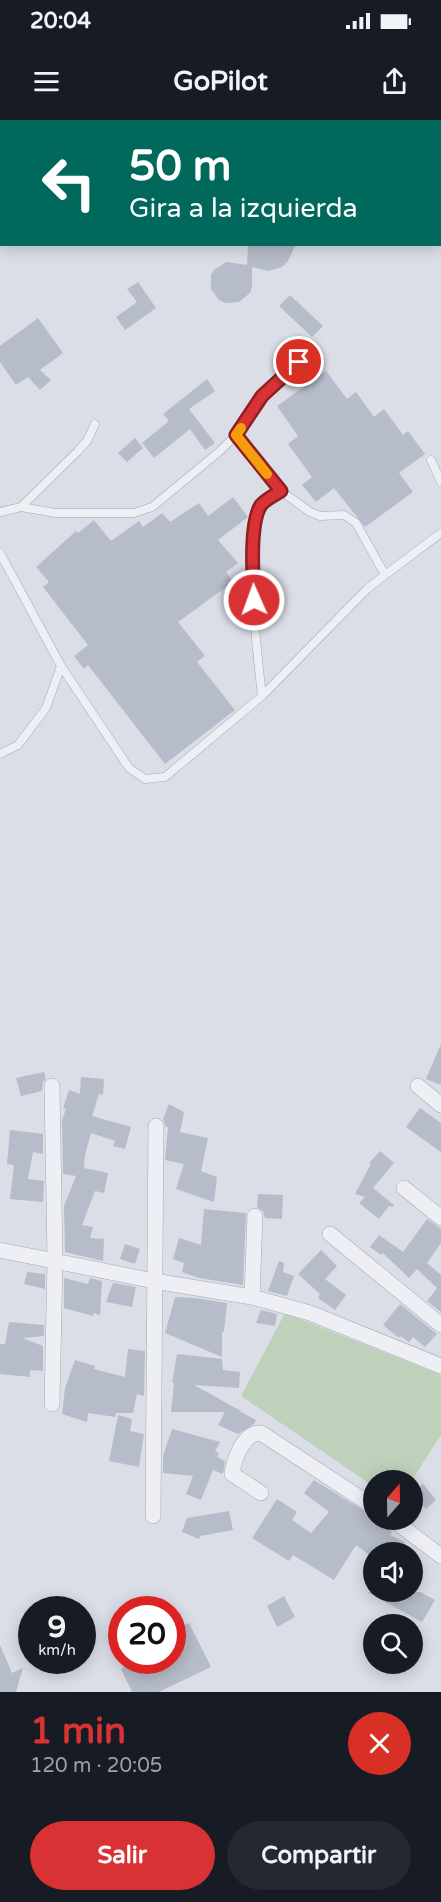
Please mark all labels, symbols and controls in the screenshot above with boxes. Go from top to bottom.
text: 20:04 [30,8,91,34]
icon: menu [30,65,63,98]
text: GoPilot [173,65,268,98]
icon: share [378,65,411,98]
text: 50 m [129,141,231,192]
icon: left [30,144,108,222]
text: Gira a la izquierda [129,192,358,225]
pin [273,336,324,387]
icon: arrive [282,345,315,378]
position arrow [222,568,286,632]
north arrow [363,1470,423,1530]
map controls [363,1470,423,1674]
button: sound [363,1542,423,1602]
speed limit sign: 20 [108,1596,186,1674]
text: 9 [48,1609,66,1646]
button: search [363,1614,423,1674]
text: km/h [38,1641,76,1659]
text: 1 min [30,1710,126,1753]
button: close [348,1712,411,1775]
text: 120 m · 20:05 [30,1754,162,1778]
button: Salir [30,1821,215,1890]
button: Compartir [227,1821,411,1890]

